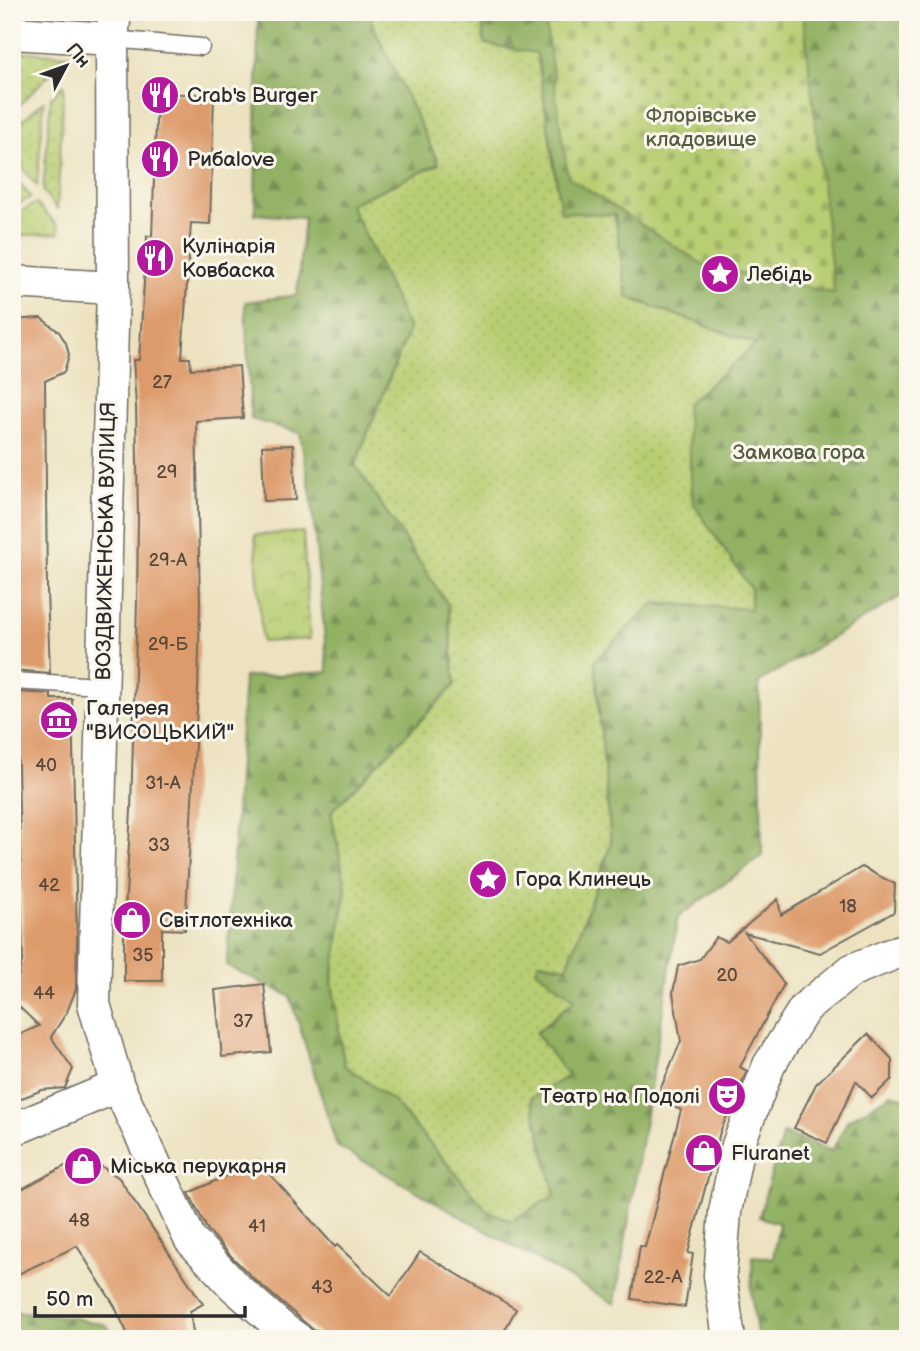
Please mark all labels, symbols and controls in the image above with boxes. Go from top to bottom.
north arrow [32,32,102,102]
text: Пн [61,39,95,73]
restaurant icon: Crab's Burger [139,74,181,116]
place label: Crab's Burger [187,83,318,108]
park label: Флорівське кладовище [646,103,757,152]
restaurant icon: Рибаlove [139,138,181,180]
place label: Рибаlove [187,147,275,172]
place label: Кулінарія Ковбаска [182,234,276,283]
restaurant icon: Кулінарія Ковбаска [134,237,176,279]
place icon: Лебідь [699,253,741,295]
place label: Лебідь [746,262,812,287]
house number: 27 [152,372,172,393]
street label: ВОЗДВИЖЕНСЬКА ВУЛИЦЯ [91,401,121,681]
park label: Замкова гора [733,440,866,465]
house number: 29 [156,462,178,483]
house number: 29-А [149,550,187,571]
house number: 29-Б [148,634,189,655]
place label: Галерея "ВИСОЦЬКИЙ" [86,696,234,745]
museum icon: Галерея "ВИСОЦЬКИЙ" [38,699,80,741]
house number: 40 [35,755,57,776]
house number: 31-А [145,773,181,794]
house number: 33 [148,835,170,856]
place icon: Гора Клинець [467,858,509,900]
place label: Гора Клинець [515,867,652,892]
house number: 42 [38,875,60,896]
house number: 18 [839,896,857,917]
shop icon: Світлотехніка [111,899,153,941]
place label: Світлотехніка [159,908,293,933]
house number: 35 [132,945,154,966]
house number: 20 [716,965,738,986]
house number: 44 [33,983,55,1004]
house number: 37 [233,1011,253,1032]
theatre icon: Театр на Подолі [706,1075,748,1117]
place label: Театр на Подолі [540,1084,700,1109]
shop icon: Fluranet [683,1132,725,1174]
place label: Fluranet [731,1141,810,1166]
shop icon: Міська перукарня [62,1145,104,1187]
place label: Міська перукарня [110,1154,286,1179]
house number: 48 [68,1210,90,1231]
house number: 41 [248,1216,266,1237]
house number: 22-А [644,1267,682,1288]
scale bar [35,1274,245,1318]
house number: 43 [311,1277,333,1298]
text: 50 m [46,1287,93,1312]

